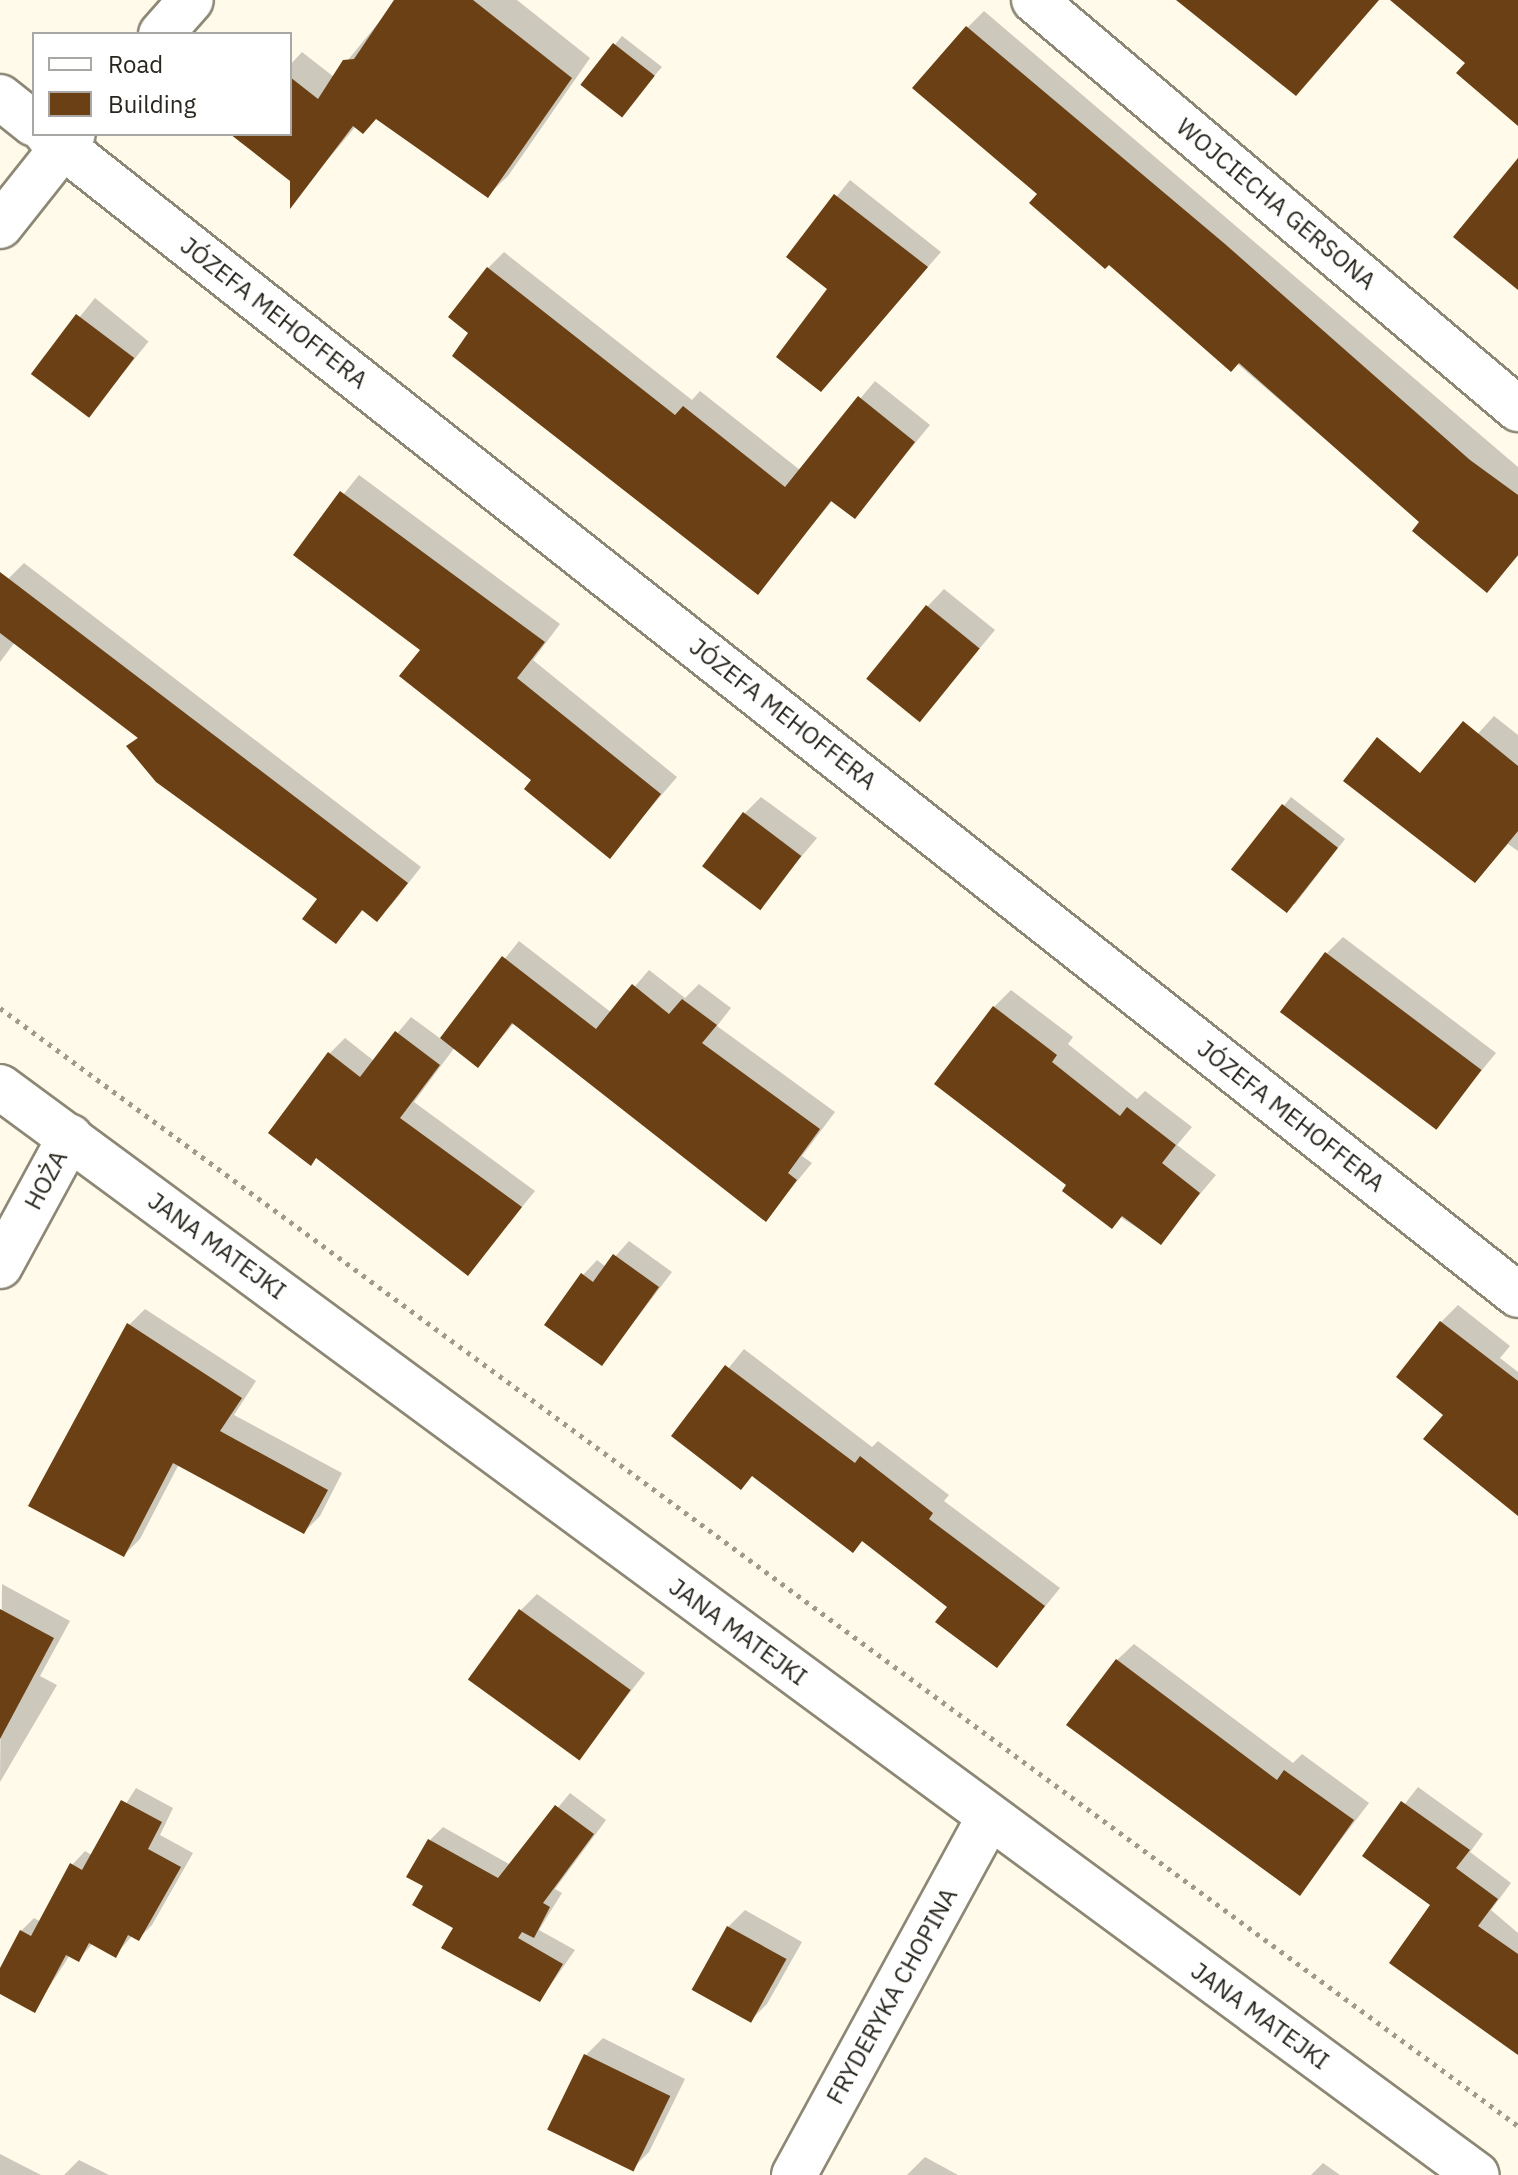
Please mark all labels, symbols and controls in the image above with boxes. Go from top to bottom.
legend [32,32,292,136]
text: Road [108,48,163,80]
text: Building [108,88,196,120]
street label: WOJCIECHA GERSONA [1171,112,1381,296]
street label: JÓZEFA MEHOFFERA [175,231,373,395]
street label: JÓZEFA MEHOFFERA [684,632,882,796]
street label: JÓZEFA MEHOFFERA [1192,1034,1390,1198]
street label: HOŻA [19,1145,73,1215]
street label: JANA MATEJKI [143,1186,291,1306]
street label: JANA MATEJKI [664,1572,812,1692]
street label: FRYDERYKA CHOPINA [821,1883,963,2109]
street label: JANA MATEJKI [1186,1956,1334,2076]

